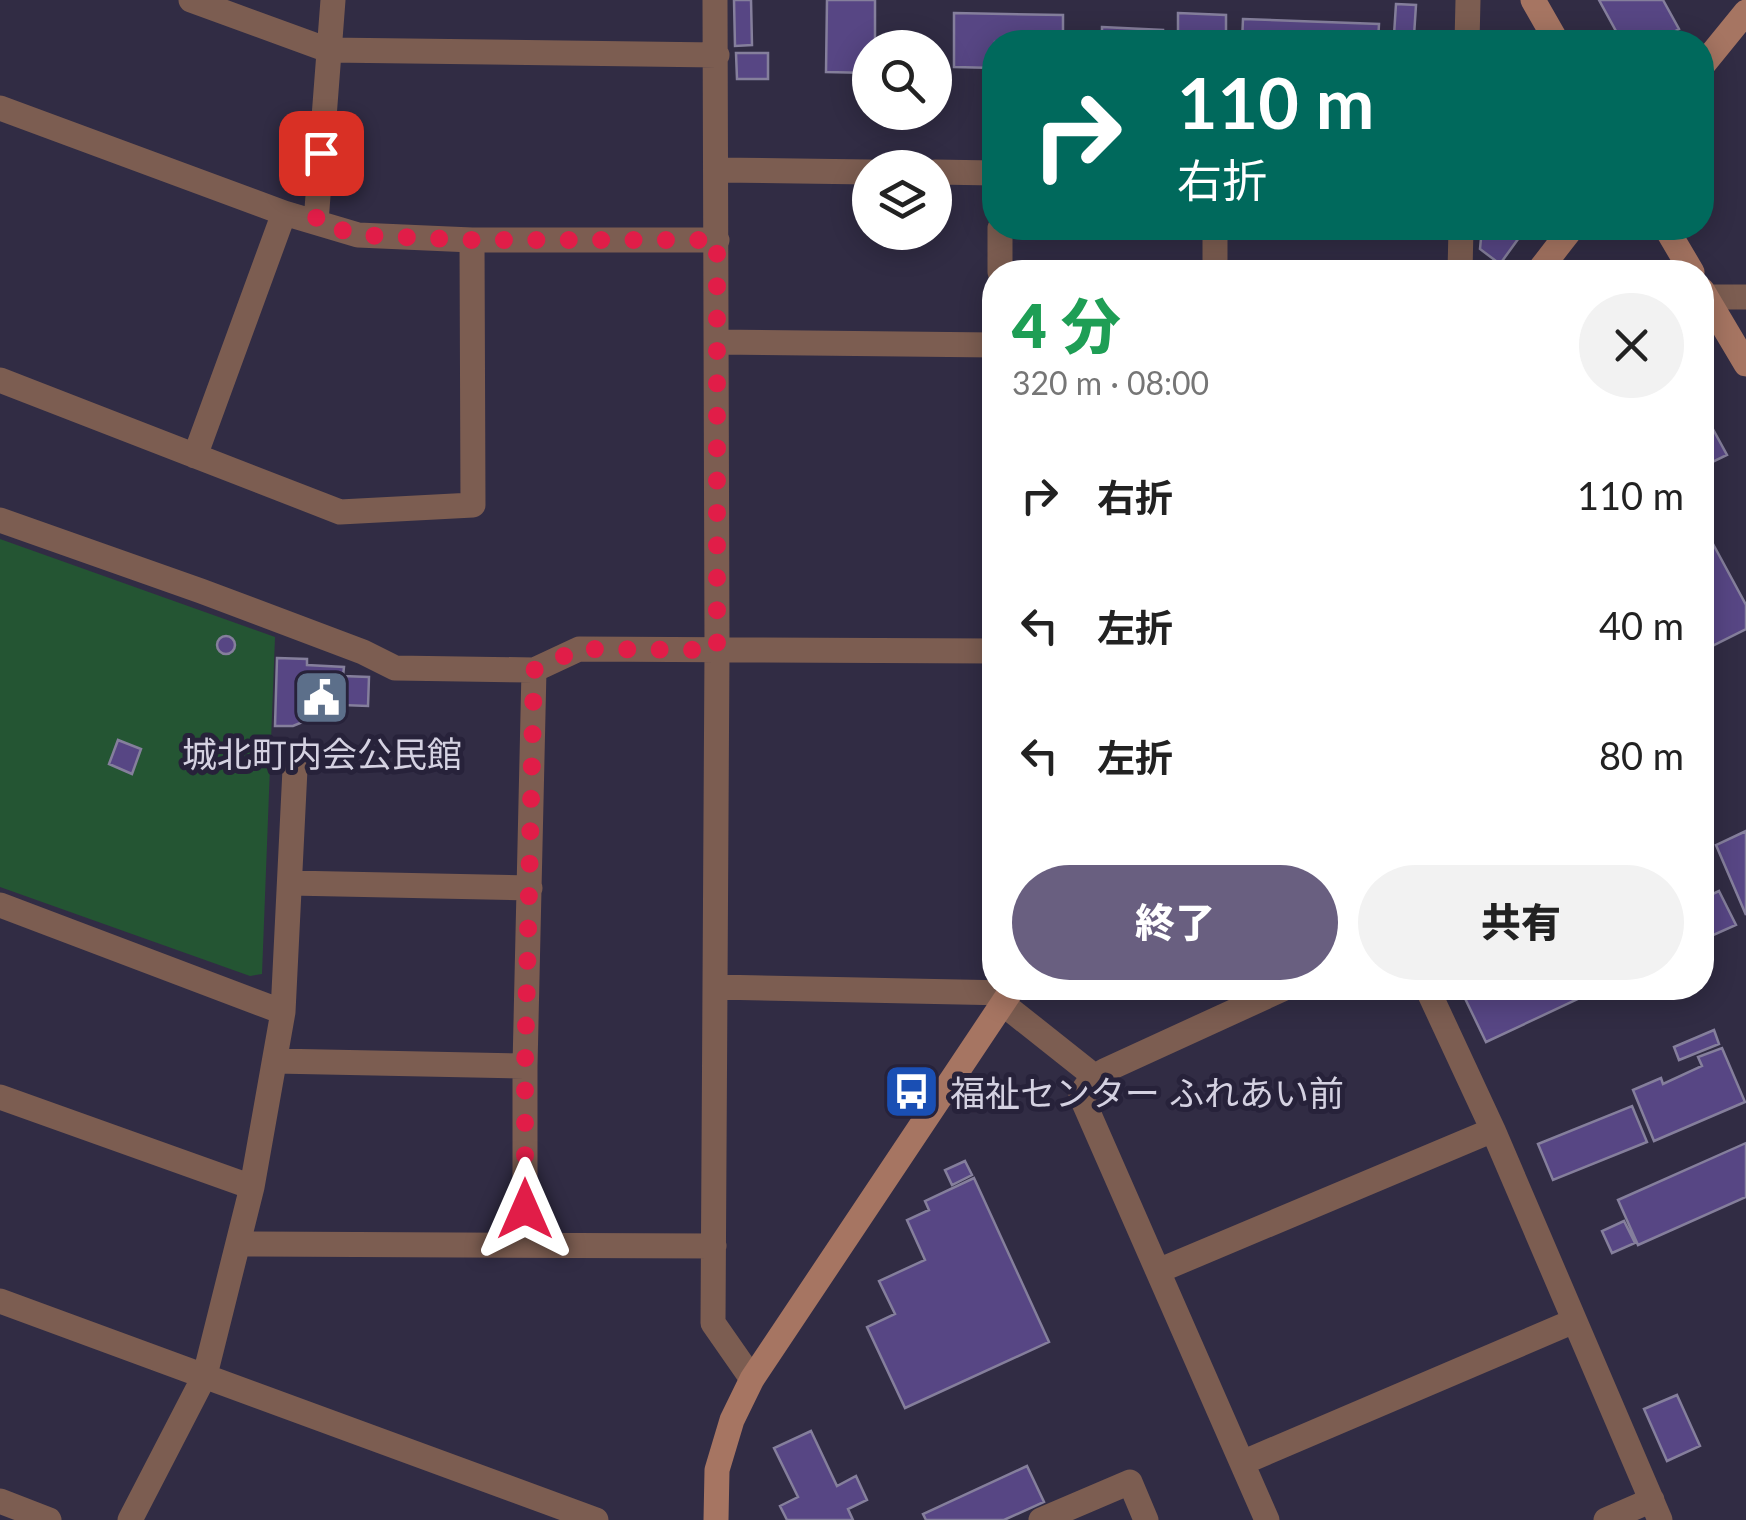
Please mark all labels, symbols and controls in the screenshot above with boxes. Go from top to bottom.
map controls [852,30,952,250]
button: search [852,30,952,130]
text: 110 m [1177,60,1374,144]
icon: right [1012,70,1142,200]
pin [279,111,364,196]
icon: arrive [294,126,349,181]
button: layers [852,150,952,250]
text: 右折 [1177,153,1267,207]
text: 4 分 [1012,289,1121,361]
button: close [1579,293,1684,398]
text: 320 m · 08:00 [1012,363,1209,402]
icon: right [1012,468,1067,523]
text: 110 m [1577,472,1684,518]
text: 右折 [1097,474,1173,520]
icon: left [1012,598,1067,653]
text: 40 m [1599,602,1684,648]
text: 左折 [1097,604,1173,650]
public building icon: 城北町内会公民館 [292,667,352,727]
icon: left [1012,728,1067,783]
place label: 城北町内会公民館 [182,732,462,774]
text: 80 m [1599,732,1684,778]
text: 左折 [1097,734,1173,780]
button: 終了 [1012,865,1338,980]
button: 共有 [1358,865,1684,980]
bus stop icon: 福祉センター ふれあい前 [881,1062,941,1122]
place label: 福祉センター ふれあい前 [950,1071,1344,1113]
position arrow [473,1157,577,1261]

